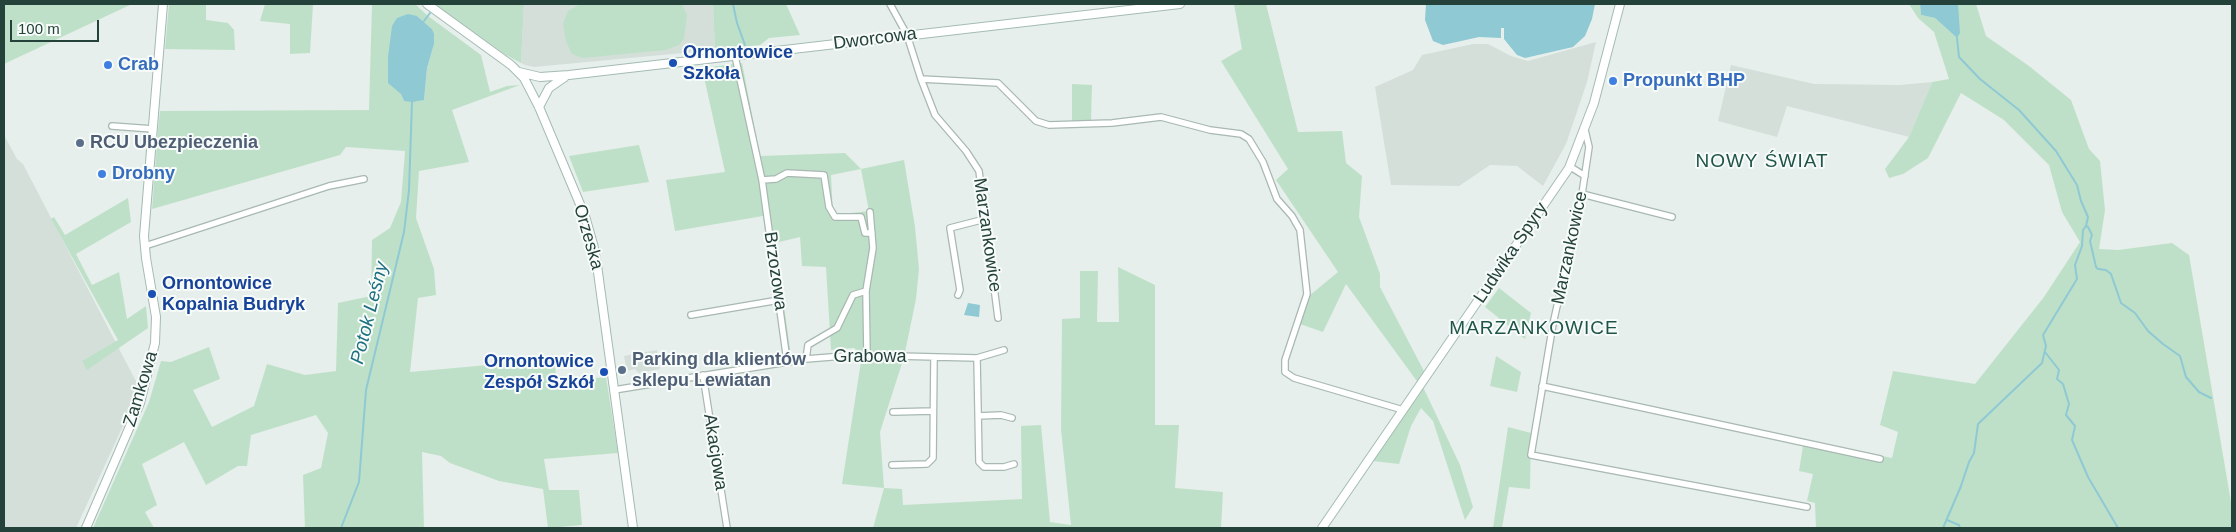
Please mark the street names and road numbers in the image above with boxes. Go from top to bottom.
street label: Dworcowa [832,23,918,55]
street label: Marzankowice [968,177,1006,293]
street label: Marzankowice [1547,189,1593,307]
street label: Ludwika Spyry [1469,198,1553,308]
street label: Orzeska [568,202,608,272]
street label: Brzozowa [759,230,791,312]
street label: Grabowa [833,346,907,368]
street label: Zamkowa [119,349,163,429]
street label: Akacjowa [698,412,732,492]

